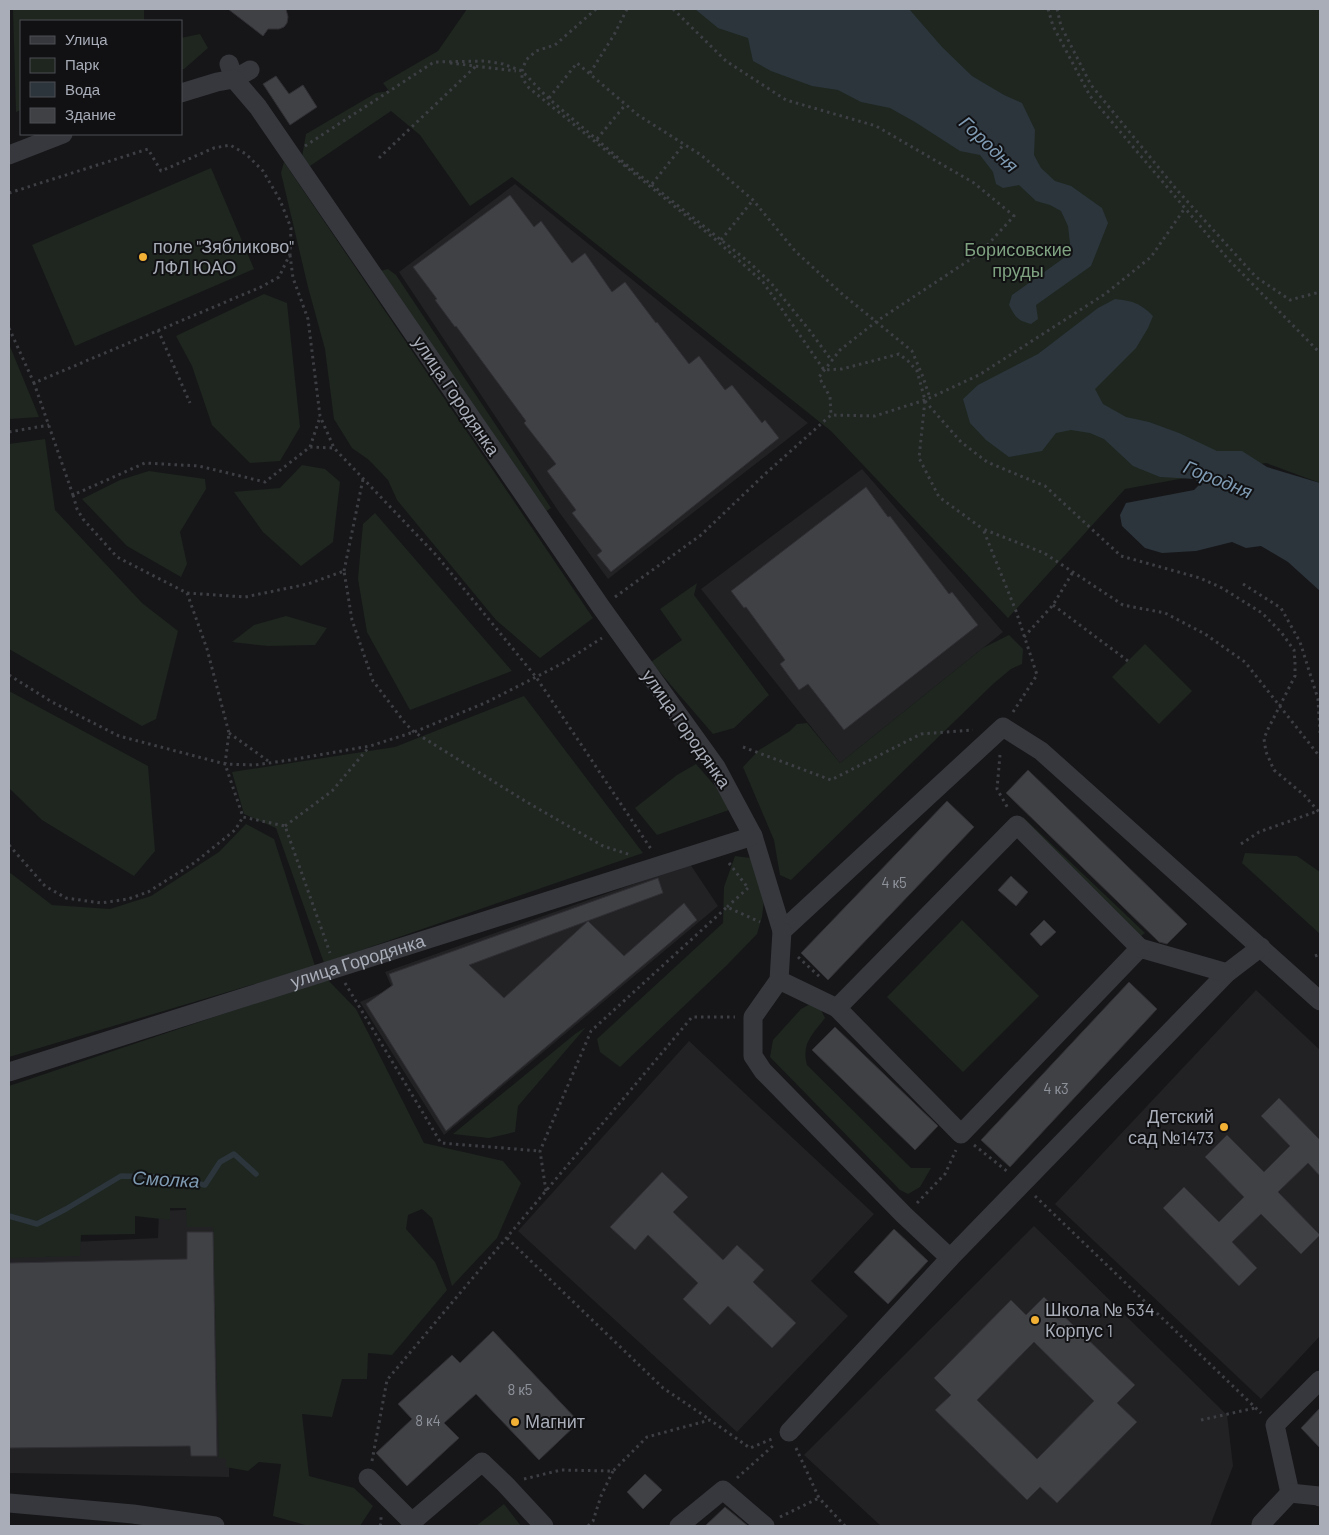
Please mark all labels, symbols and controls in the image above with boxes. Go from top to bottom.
legend [20,20,182,135]
text: Улица [65,30,108,48]
text: Парк [65,55,99,73]
text: Вода [65,80,101,98]
text: Здание [65,105,116,123]
water label: Городня [955,111,1024,177]
place label: поле "Зябликово" ЛФЛ ЮАО [153,235,294,278]
park label: Борисовские пруды [964,238,1072,281]
marker: поле "Зябликово" ЛФЛ ЮАО [137,251,149,263]
street label: улица Городянка [409,331,506,460]
water label: Городня [1180,454,1256,503]
street label: улица Городянка [638,665,736,793]
house number: 4 к5 [881,873,907,891]
street label: улица Городянка [288,928,428,992]
house number: 4 к3 [1043,1079,1069,1097]
place label: Детский сад №1473 [1128,1105,1214,1148]
marker: Детский сад №1473 [1218,1121,1230,1133]
water label: Смолка [132,1165,200,1192]
place label: Школа № 534 Корпус 1 [1045,1298,1155,1341]
marker: Школа № 534 Корпус 1 [1029,1314,1041,1326]
house number: 8 к5 [507,1380,533,1398]
place label: Магнит [525,1410,585,1432]
house number: 8 к4 [415,1411,441,1429]
marker: Магнит [509,1416,521,1428]

